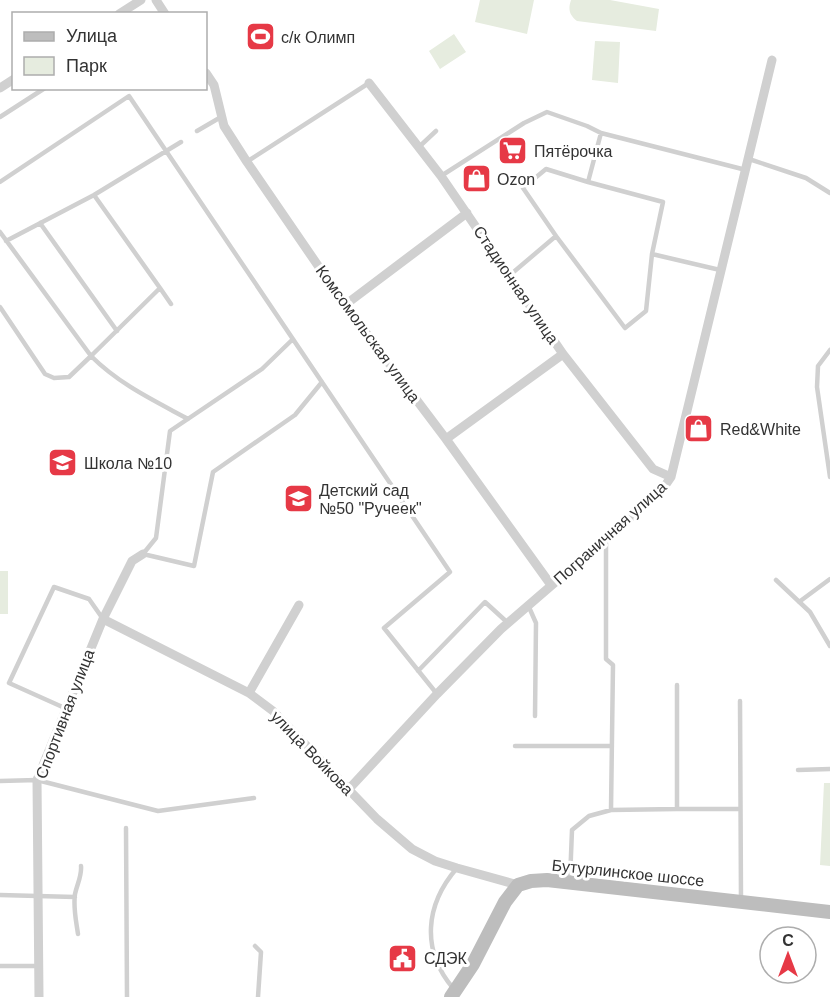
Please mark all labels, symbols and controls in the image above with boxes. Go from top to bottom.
legend [12,12,207,90]
sports icon: с/к Олимп [244,21,276,53]
text: Улица [66,26,118,46]
place label: с/к Олимп [281,29,355,46]
text: Парк [66,56,107,76]
supermarket icon: Пятёрочка [497,135,529,167]
place label: Пятёрочка [534,143,613,160]
shop icon: Ozon [460,163,492,195]
place label: Ozon [497,171,535,188]
street label: Стадионная улица [470,223,562,347]
street label: Комсомольская улица [313,262,423,406]
shop icon: Red&White [683,413,715,445]
place label: Red&White [720,421,801,438]
school or university icon: Школа №10 [47,447,79,479]
place label: Школа №10 [84,455,172,472]
street label: Пограничная улица [550,478,670,588]
place label: Детский сад №50 "Ручеек" [319,482,422,517]
school or university icon: Детский сад №50 "Ручеек" [282,483,314,515]
street label: Спортивная улица [32,647,98,781]
street label: улица Войкова [268,707,356,799]
street label: Бутурлинское шоссе [551,857,705,889]
north arrow [758,925,818,985]
text: С [782,932,794,949]
public building icon: СДЭК [387,942,419,974]
place label: СДЭК [424,950,468,967]

